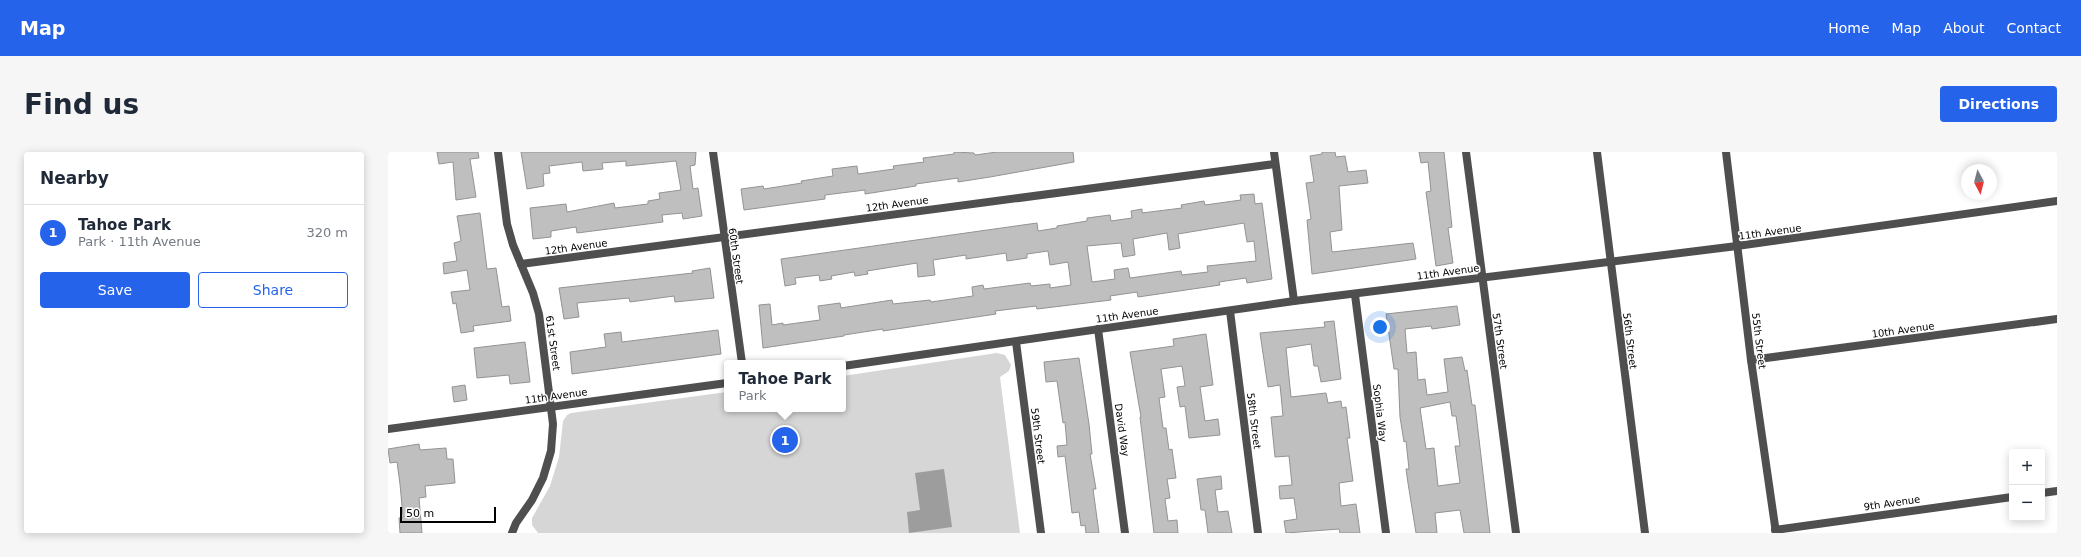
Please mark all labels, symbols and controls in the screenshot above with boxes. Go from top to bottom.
text: Map [20,17,65,39]
text: Home [1828,20,1870,36]
text: Map [1892,20,1921,36]
text: About [1943,20,1985,36]
text: Contact [2007,20,2061,36]
button: Directions [1940,86,2057,122]
text: Find us [24,88,139,121]
north arrow [1961,164,1997,200]
text: Nearby [40,168,109,188]
street label: 12th Avenue [865,194,929,214]
text: Tahoe Park [78,216,171,234]
street label: 11th Avenue [1738,222,1802,242]
text: 1 [48,225,58,240]
text: 320 m [306,225,348,240]
street label: 60th Street [727,227,745,285]
text: Park · 11th Avenue [78,234,201,249]
street label: 12th Avenue [544,237,608,257]
street label: 11th Avenue [1416,262,1480,282]
button: Save [40,272,190,308]
button: Share [198,272,348,308]
street label: 11th Avenue [1095,305,1159,325]
street label: 57th Street [1491,312,1509,370]
street label: 56th Street [1621,312,1639,370]
street label: 55th Street [1750,312,1768,370]
street label: 61st Street [544,315,562,371]
your location [1370,317,1390,337]
street label: 10th Avenue [1871,320,1935,340]
popup [724,360,846,412]
text: Tahoe Park [739,370,831,388]
street label: Sophia Way [1371,383,1389,443]
street label: 11th Avenue [524,386,588,406]
text: Park [739,388,767,403]
street label: 58th Street [1245,392,1263,450]
street label: David Way [1113,403,1131,457]
street label: 59th Street [1029,407,1047,465]
pin: 1 [772,425,798,455]
map controls [2009,449,2045,521]
button: + [2009,449,2045,485]
button: − [2009,485,2045,521]
street label: 9th Avenue [1863,494,1921,512]
scale bar [400,505,496,524]
text: 50 m [406,507,434,520]

